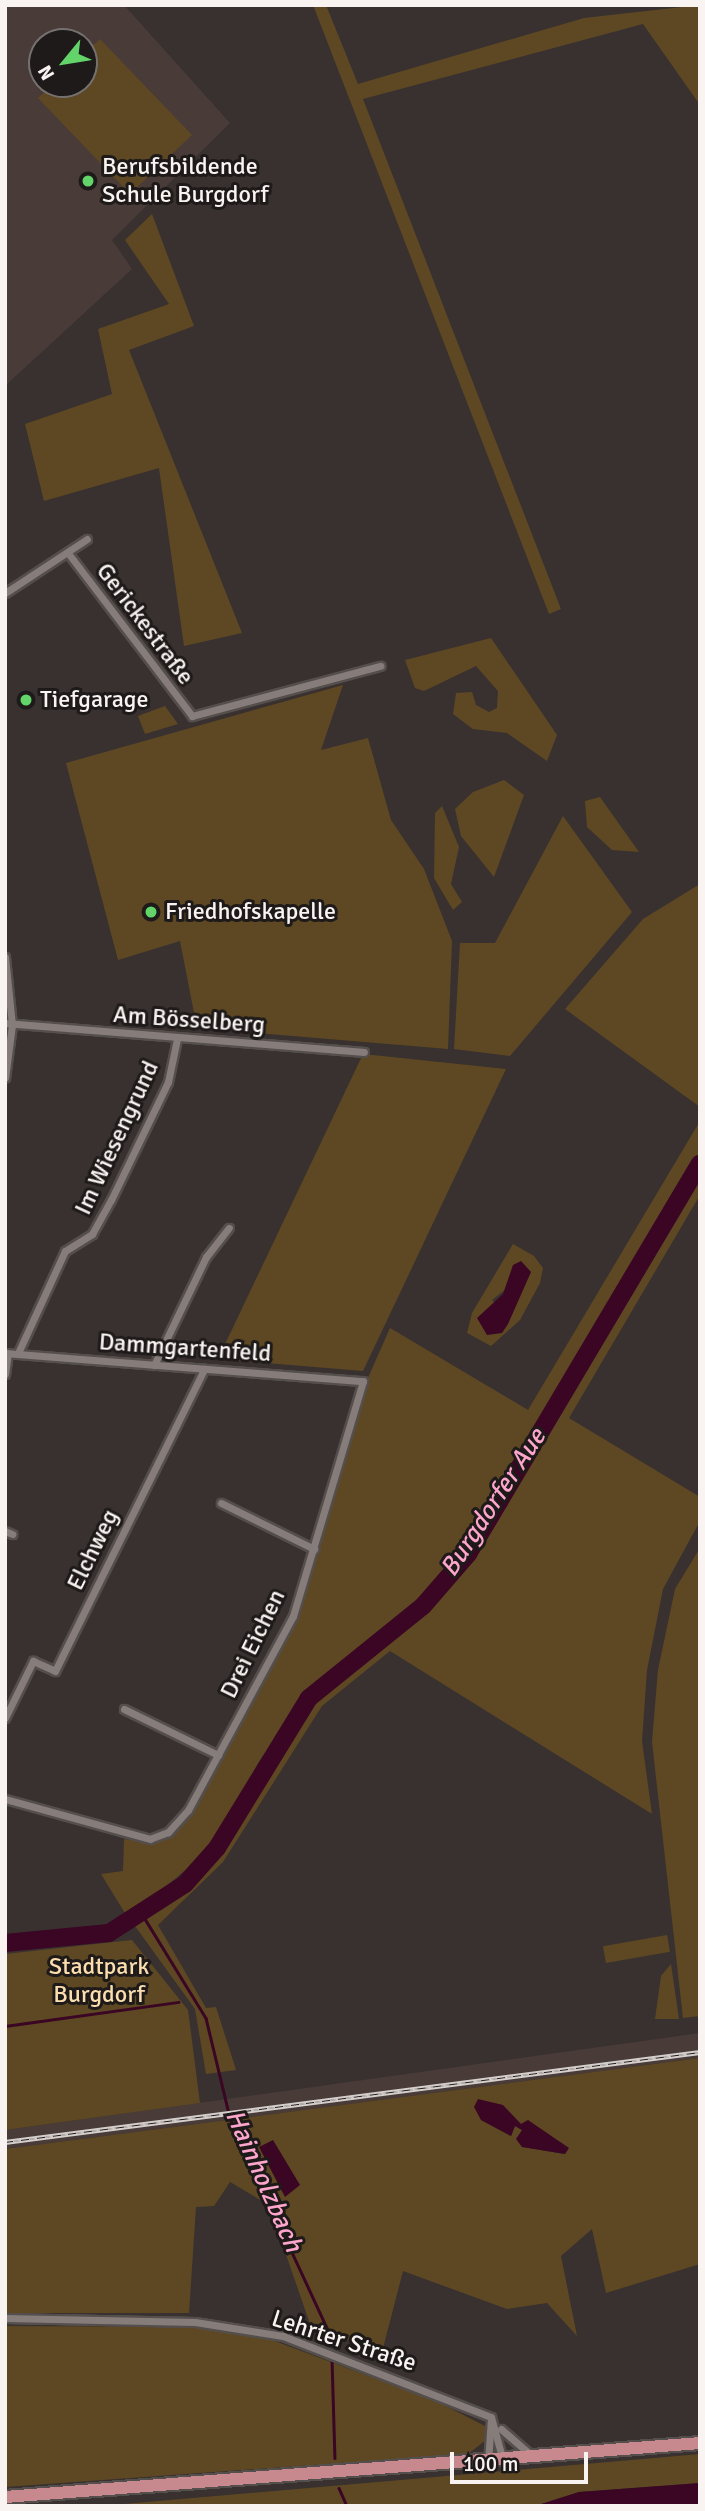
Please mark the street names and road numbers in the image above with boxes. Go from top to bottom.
street label: Gerickestraße [90,557,200,691]
street label: Am Bösselberg [112,1000,266,1040]
street label: Im Wiesengrund [69,1057,165,1219]
street label: Dammgartenfeld [98,1328,272,1368]
street label: Elchweg [61,1505,125,1595]
street label: Drei Eichen [214,1585,292,1703]
street label: Lehrter Straße [268,2304,420,2378]

